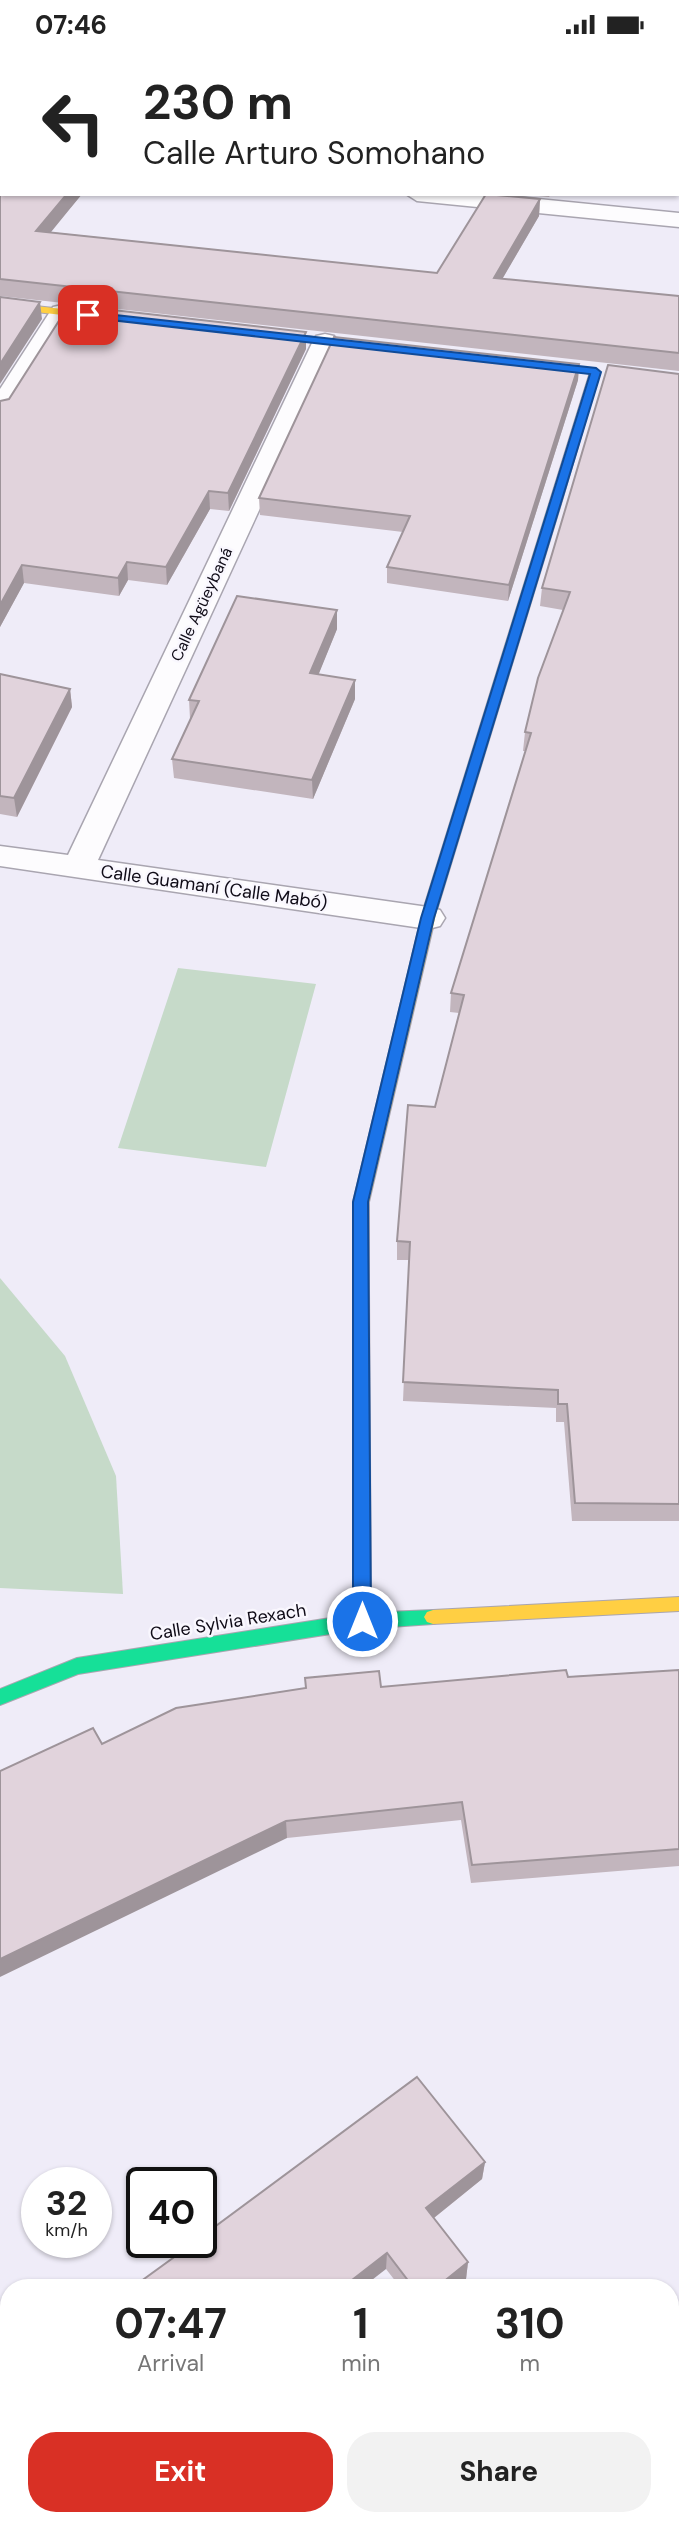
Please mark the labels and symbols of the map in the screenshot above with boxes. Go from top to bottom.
pin [58,285,118,345]
street label: Calle Agüeybaná [166,544,237,665]
street label: Calle Guamaní (Calle Mabó) [99,859,329,915]
position arrow [325,1584,399,1658]
street label: Calle Sylvia Rexach [148,1598,308,1646]
speed limit sign: 40 [126,2167,217,2258]

